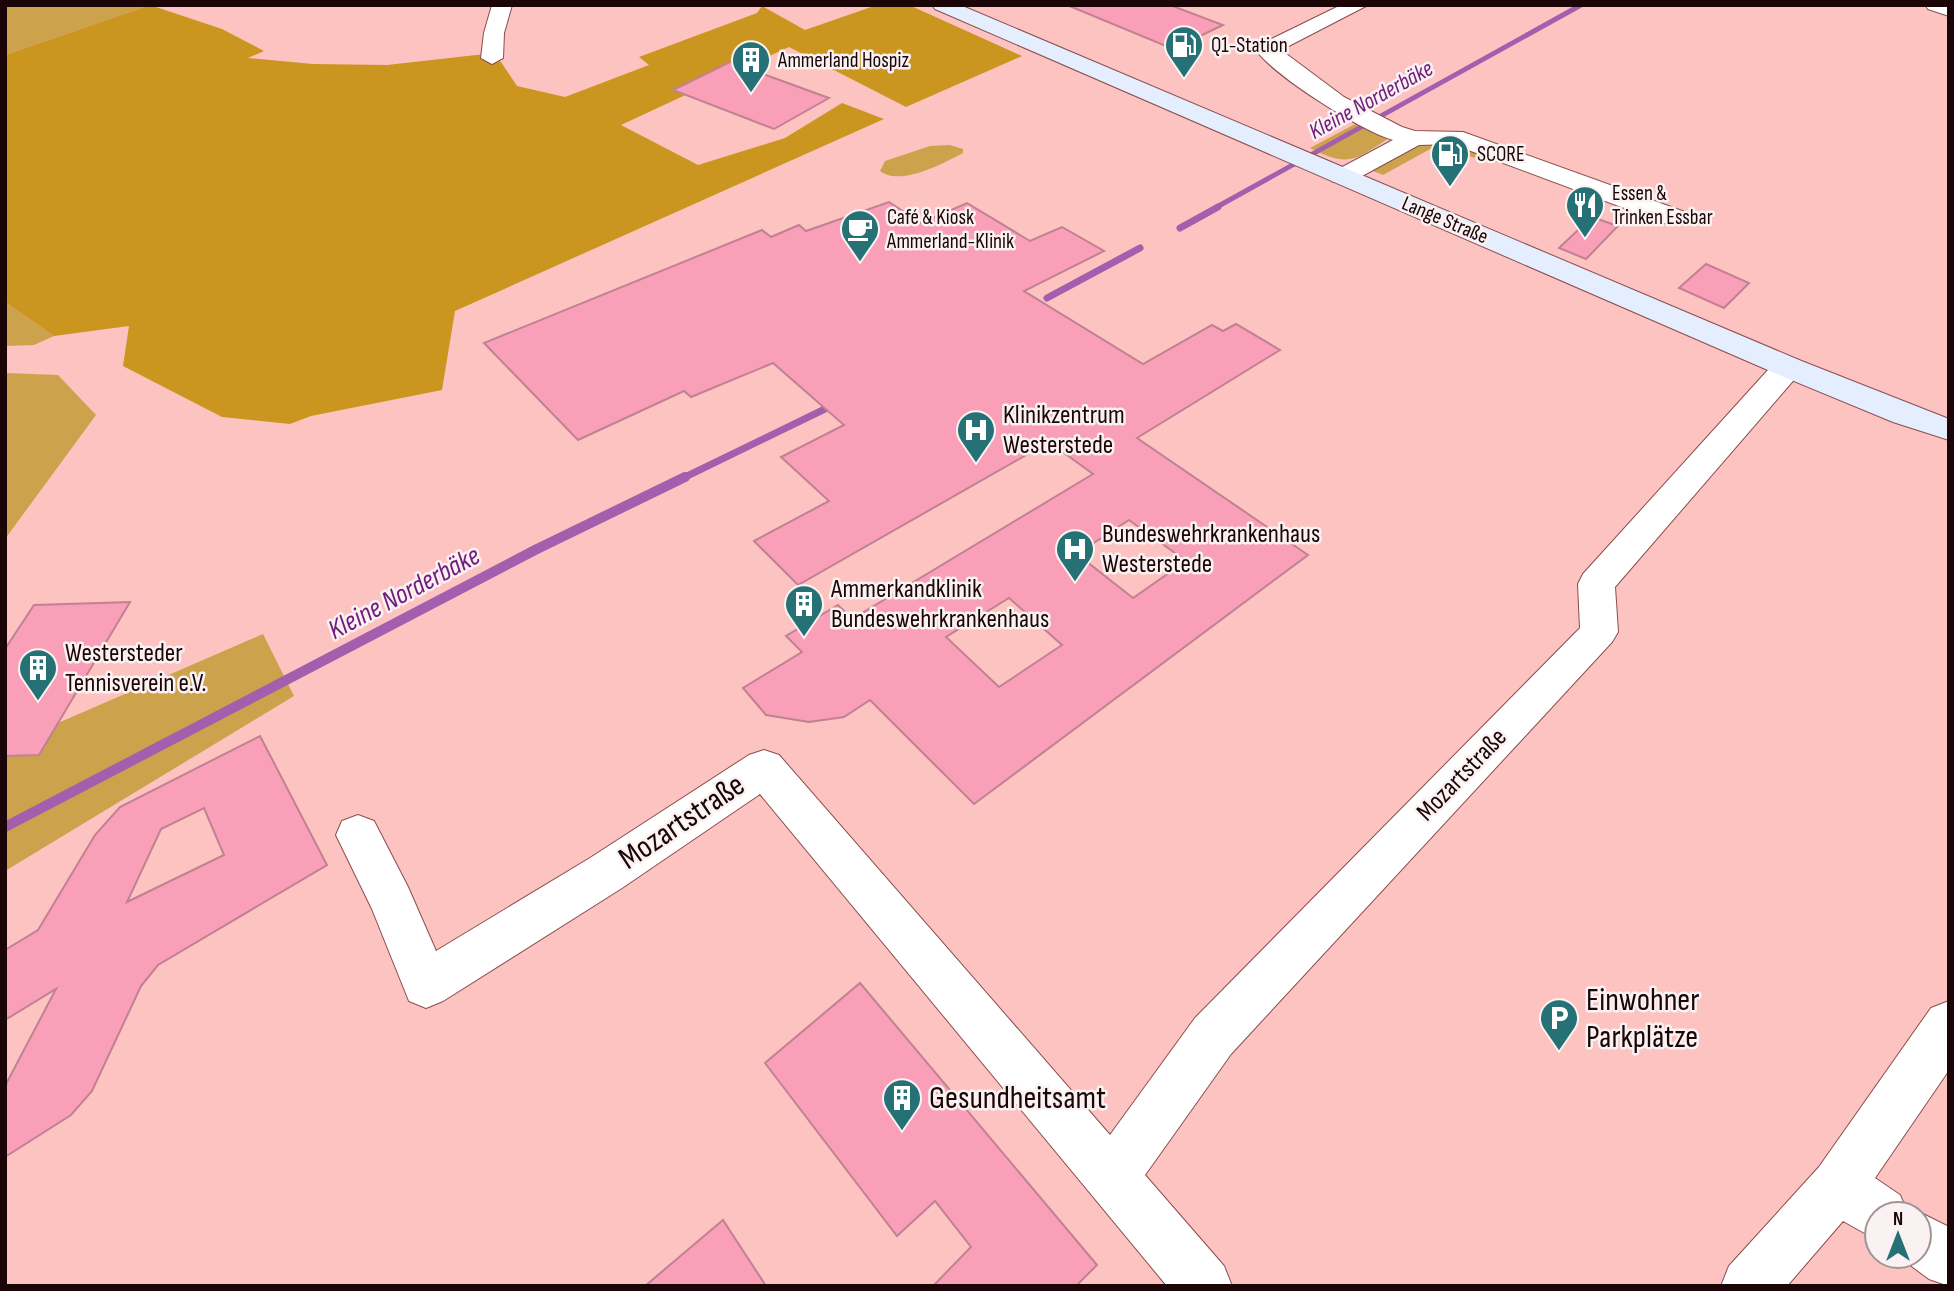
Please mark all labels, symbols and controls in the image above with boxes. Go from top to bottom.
fuel station icon: Q1-Station [1163,24,1205,79]
place label: Q1-Station [1211,33,1288,58]
building icon: Ammerland Hospiz [730,39,772,94]
place label: Ammerland Hospiz [777,48,909,73]
water label: Kleine Norderbäke [1304,54,1438,146]
fuel station icon: SCORE [1429,133,1471,188]
place label: SCORE [1477,142,1525,167]
place label: Essen & Trinken Essbar [1612,181,1713,230]
restaurant icon: Essen & Trinken Essbar [1564,184,1606,239]
street label: Lange Straße [1398,191,1492,249]
place label: Café & Kiosk Ammerland-Klinik [886,205,1014,254]
cafe icon: Café & Kiosk Ammerland-Klinik [839,208,881,263]
place label: Klinikzentrum Westerstede [1003,400,1125,461]
hospital icon: Klinikzentrum Westerstede [955,409,997,464]
place label: Bundeswehrkrankenhaus Westerstede [1102,519,1320,580]
hospital icon: Bundeswehrkrankenhaus Westerstede [1054,528,1096,583]
water label: Kleine Norderbäke [322,539,486,647]
place label: Ammerkandklinik Bundeswehrkrankenhaus [830,574,1049,635]
building icon: Ammerkandklinik Bundeswehrkrankenhaus [783,583,825,638]
place label: Westersteder Tennisverein e.V. [65,638,206,699]
building icon: Westersteder Tennisverein e.V. [17,647,59,702]
street label: Mozartstraße [1410,722,1514,828]
street label: Mozartstraße [612,766,752,878]
place label: Einwohner Parkplätze [1586,981,1699,1057]
parking icon: Einwohner Parkplätze [1538,997,1580,1052]
building icon: Gesundheitsamt [881,1077,923,1132]
place label: Gesundheitsamt [929,1079,1106,1118]
north arrow [1863,1200,1933,1270]
text: N [1893,1208,1903,1231]

